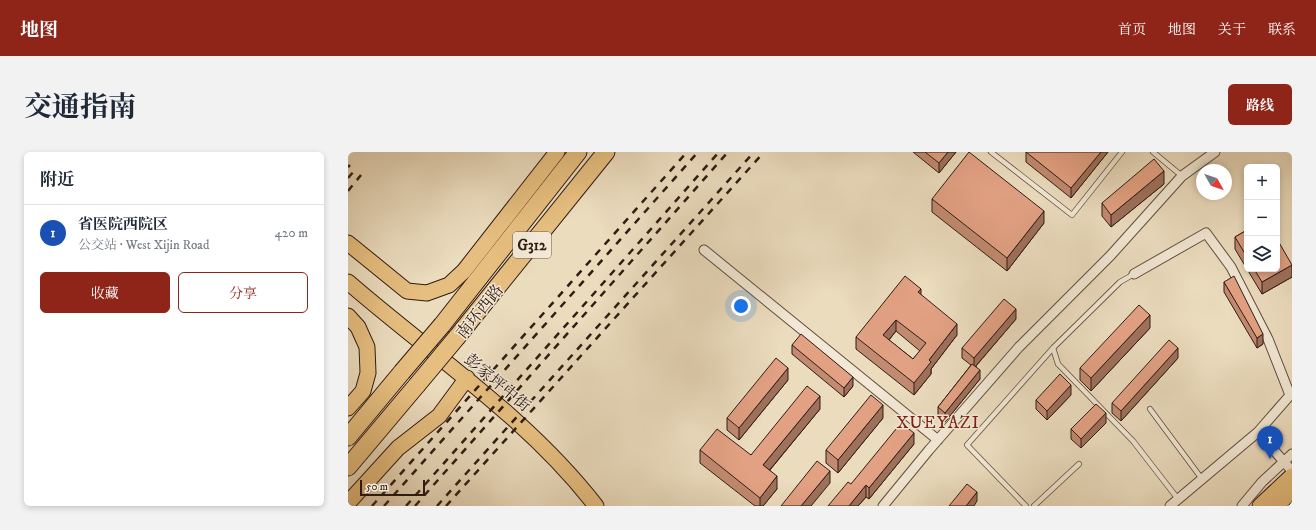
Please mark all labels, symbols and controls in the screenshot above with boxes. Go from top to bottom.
text: 地图 [20,19,58,42]
text: 首页 [1118,21,1146,39]
text: 地图 [1168,21,1196,39]
text: 关于 [1218,21,1246,39]
text: 联系 [1268,21,1296,39]
button: 路线 [1228,84,1292,125]
text: 交通指南 [24,90,136,125]
north arrow [1196,164,1232,200]
map controls [1244,164,1280,272]
button: + [1244,164,1280,200]
text: 附近 [40,169,74,191]
button: − [1244,200,1280,236]
text: 省医院西院区 [78,215,168,234]
text: 1 [51,225,55,241]
text: 420 m [275,225,308,241]
road number: G312 [513,232,551,258]
button: layers [1244,236,1280,272]
text: 公交站 · West Xijin Road [78,237,209,253]
button: 收藏 [40,272,170,313]
button: 分享 [178,272,308,313]
street label: 南环西路 [452,280,508,343]
your location [731,296,751,316]
street label: 彭家坪中街 [460,349,534,416]
district label: XUEYAZI [896,412,980,434]
pin: 1 [1257,426,1283,459]
scale bar [360,478,425,497]
text: 50 m [366,480,388,494]

